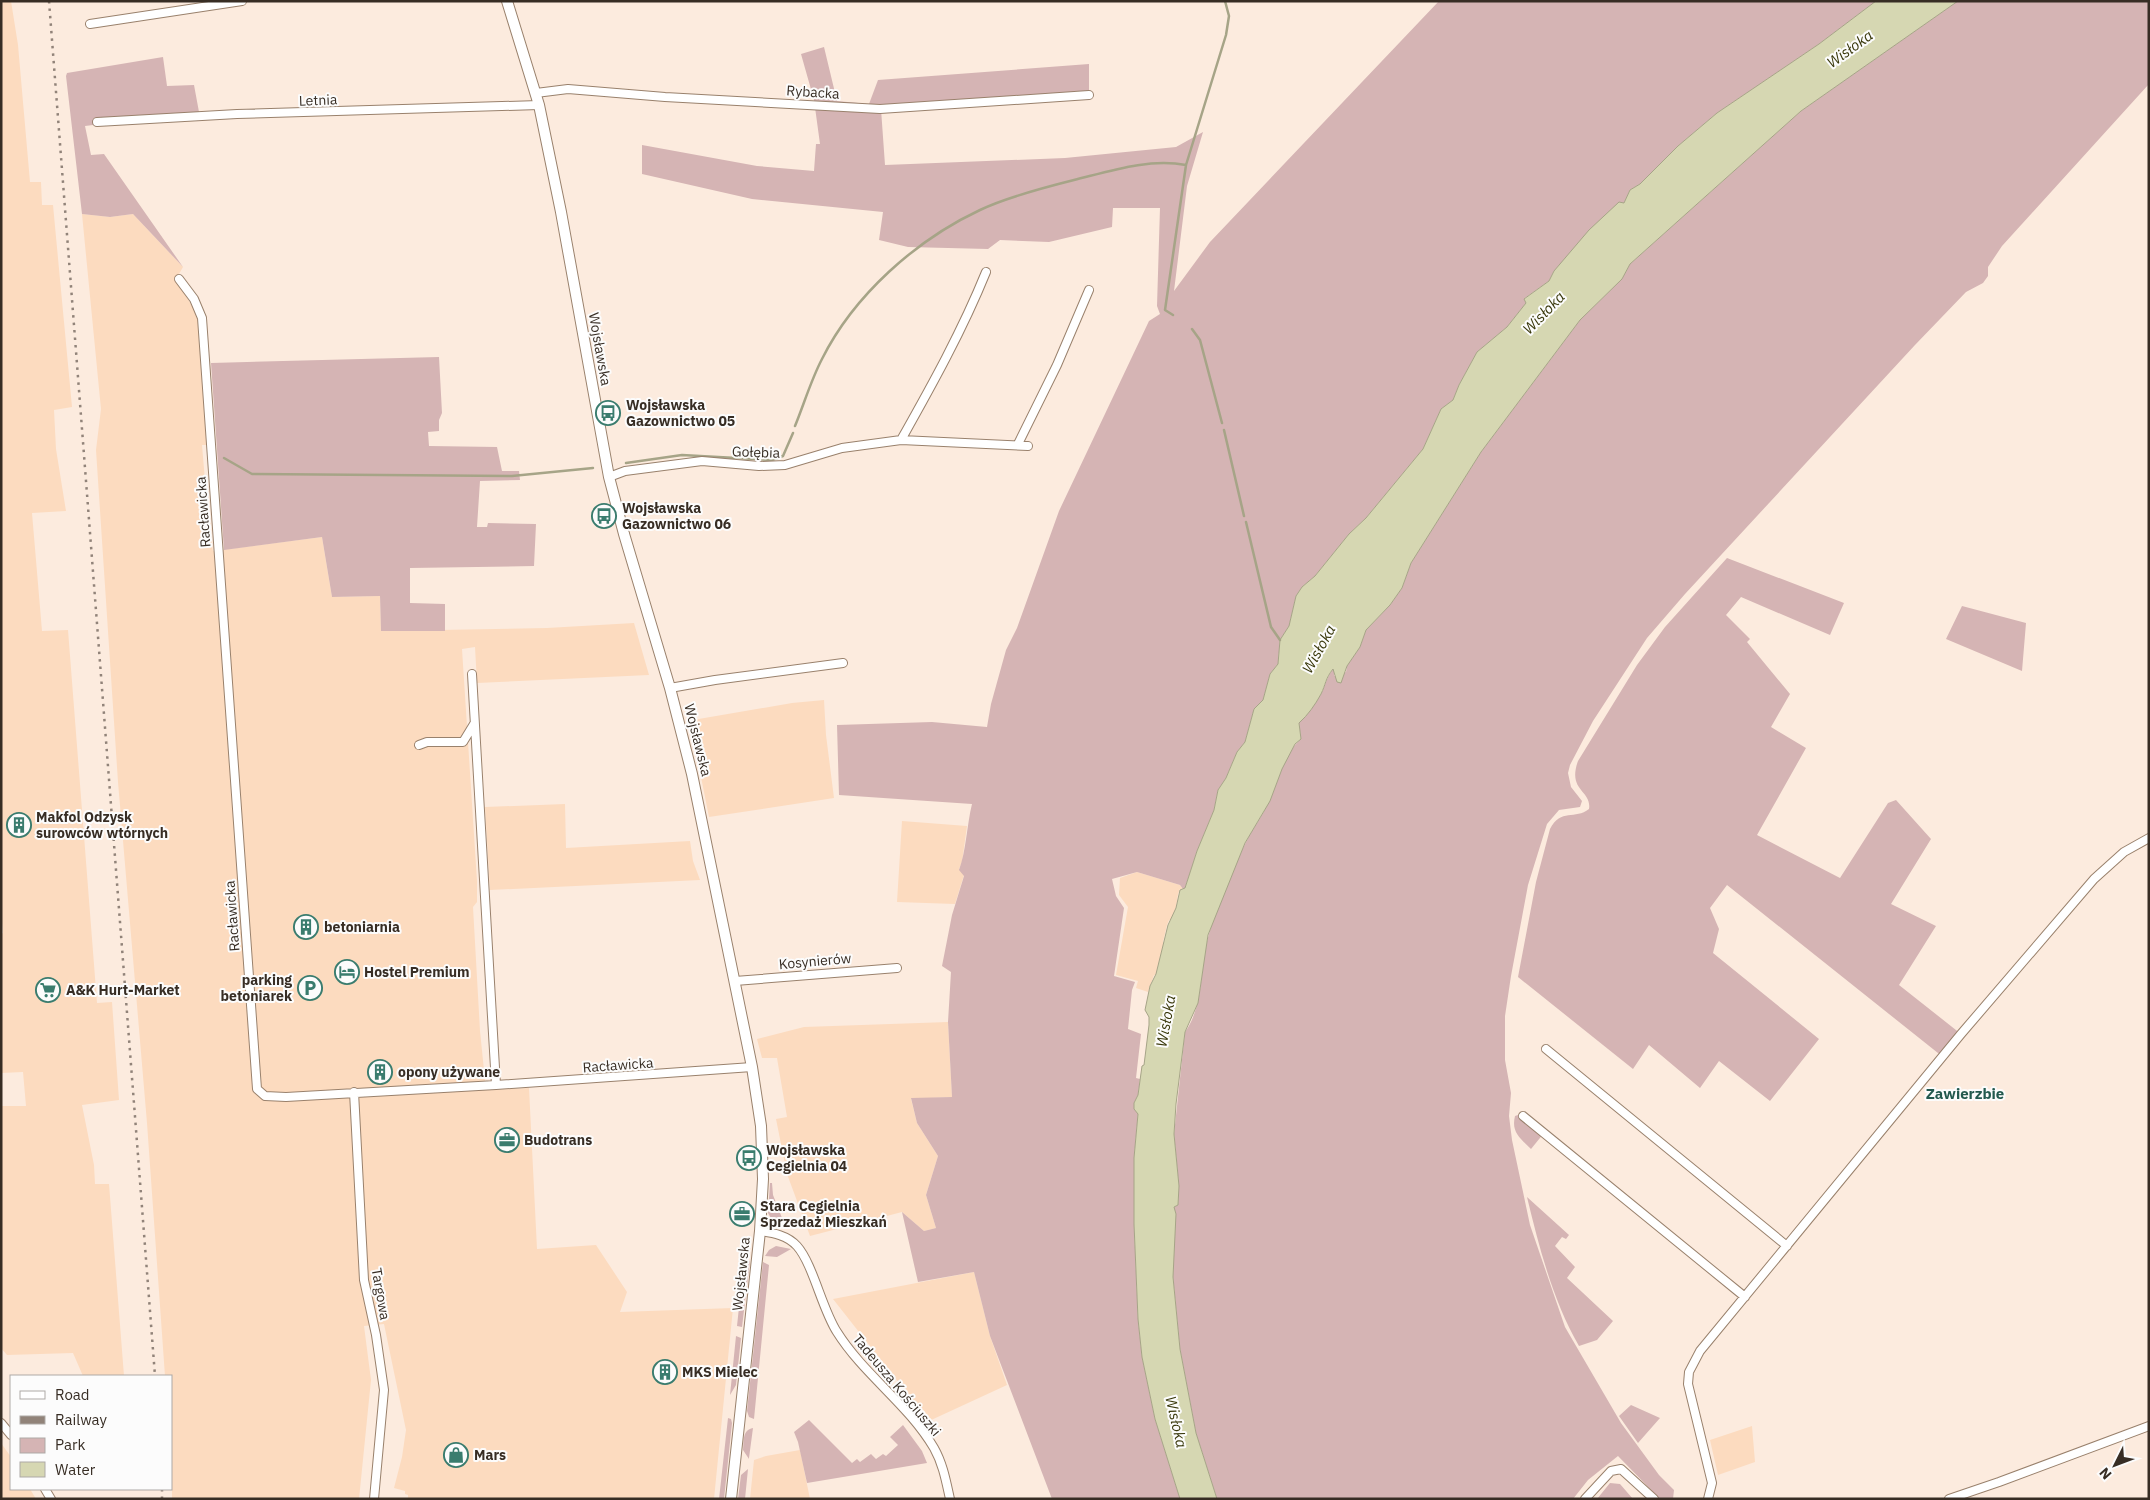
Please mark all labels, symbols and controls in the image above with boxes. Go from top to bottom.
water label: Wisłoka [1823,25,1877,72]
street label: Rybacka [786,81,841,103]
street label: Letnia [298,90,338,110]
water label: Wisłoka [1519,287,1569,338]
street label: Wojsławska [585,311,615,388]
place label: Wojsławska Gazownictwo 05 [626,396,735,430]
bus stop icon: Wojsławska Gazownictwo 05 [595,400,621,426]
street label: Gołębia [732,442,781,462]
street label: Racławicka [192,476,214,548]
place label: Wojsławska Gazownictwo 06 [622,499,731,533]
bus stop icon: Wojsławska Gazownictwo 06 [591,503,617,529]
water label: Wisłoka [1298,621,1340,676]
street label: Wojsławska [680,702,716,779]
place label: Makfol Odzysk surowców wtórnych [36,808,168,842]
building icon: Makfol Odzysk surowców wtórnych [6,812,32,838]
street label: Racławicka [221,880,243,952]
building icon: betoniarnia [293,914,319,940]
place label: betoniarnia [324,918,400,936]
street label: Kosynierów [778,949,852,973]
hotel icon: Hostel Premium [334,959,360,985]
place label: Hostel Premium [364,963,470,981]
place label: parking betoniarek [221,971,293,1005]
parking icon: parking betoniarek [297,975,323,1001]
supermarket icon: A&K Hurt-Market [35,977,61,1003]
place label: A&K Hurt-Market [66,981,180,999]
water label: Wisłoka [1152,993,1179,1048]
street label: Racławicka [582,1054,654,1076]
building icon: opony używane [367,1059,393,1085]
place label: opony używane [398,1063,500,1081]
district label: Zawierzbie [1926,1084,2004,1103]
office icon: Budotrans [494,1127,520,1153]
place label: Budotrans [524,1131,592,1149]
place label: Wojsławska Cegielnia 04 [766,1141,847,1175]
bus stop icon: Wojsławska Cegielnia 04 [736,1145,762,1171]
place label: Stara Cegielnia Sprzedaż Mieszkań [760,1197,887,1231]
office icon: Stara Cegielnia Sprzedaż Mieszkań [729,1201,755,1227]
street label: Wojsławska [728,1236,754,1312]
street label: Targowa [368,1267,395,1322]
street label: Tadeusza Kościuszki [849,1330,945,1440]
building icon: MKS Mielec [652,1359,678,1385]
place label: MKS Mielec [682,1363,758,1381]
legend [10,1375,172,1490]
text: Road [55,1385,90,1404]
water label: Wisłoka [1161,1394,1192,1450]
text: Railway [55,1410,108,1429]
text: Park [55,1435,85,1454]
north arrow [2090,1440,2140,1490]
shop icon: Mars [443,1442,469,1468]
place label: Mars [474,1446,506,1464]
text: Water [55,1460,96,1479]
text: N [2095,1464,2115,1483]

